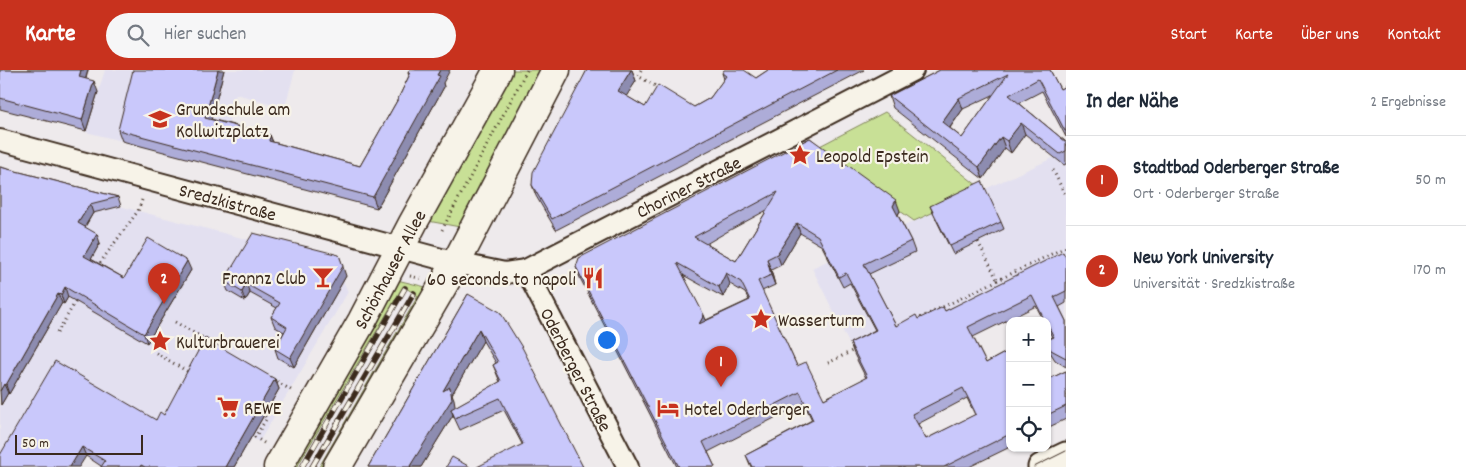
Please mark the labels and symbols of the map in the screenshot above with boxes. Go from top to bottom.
place label: Grundschule am Kollwitzplatz [176,98,290,147]
school or university icon: Grundschule am Kollwitzplatz [147,106,173,132]
place icon: Leopold Epstein [787,142,813,168]
place label: Leopold Epstein [816,145,929,172]
street label: Choriner Straße [633,151,747,227]
street label: Sredzkistraße [176,178,279,230]
street label: Schönhauser Allee [349,206,435,335]
pin: 2 [148,263,180,304]
bar icon: Frannz Club [310,264,336,290]
restaurant icon: 60 seconds to napoli [580,265,606,291]
place label: Frannz Club [222,267,306,294]
place label: 60 seconds to napoli [427,268,577,295]
street label: Oderberger Straße [531,304,617,437]
place icon: Wasserturm [748,306,774,332]
place label: Wasserturm [778,309,865,336]
your location [594,327,620,353]
place icon: Kulturbrauerei [147,328,173,354]
place label: Kulturbrauerei [176,331,280,358]
pin: 1 [705,346,737,387]
supermarket icon: REWE [215,394,241,420]
hotel icon: Hotel Oderberger [655,395,681,421]
place label: REWE [244,397,282,424]
place label: Hotel Oderberger [684,398,809,425]
scale bar [15,432,142,455]

